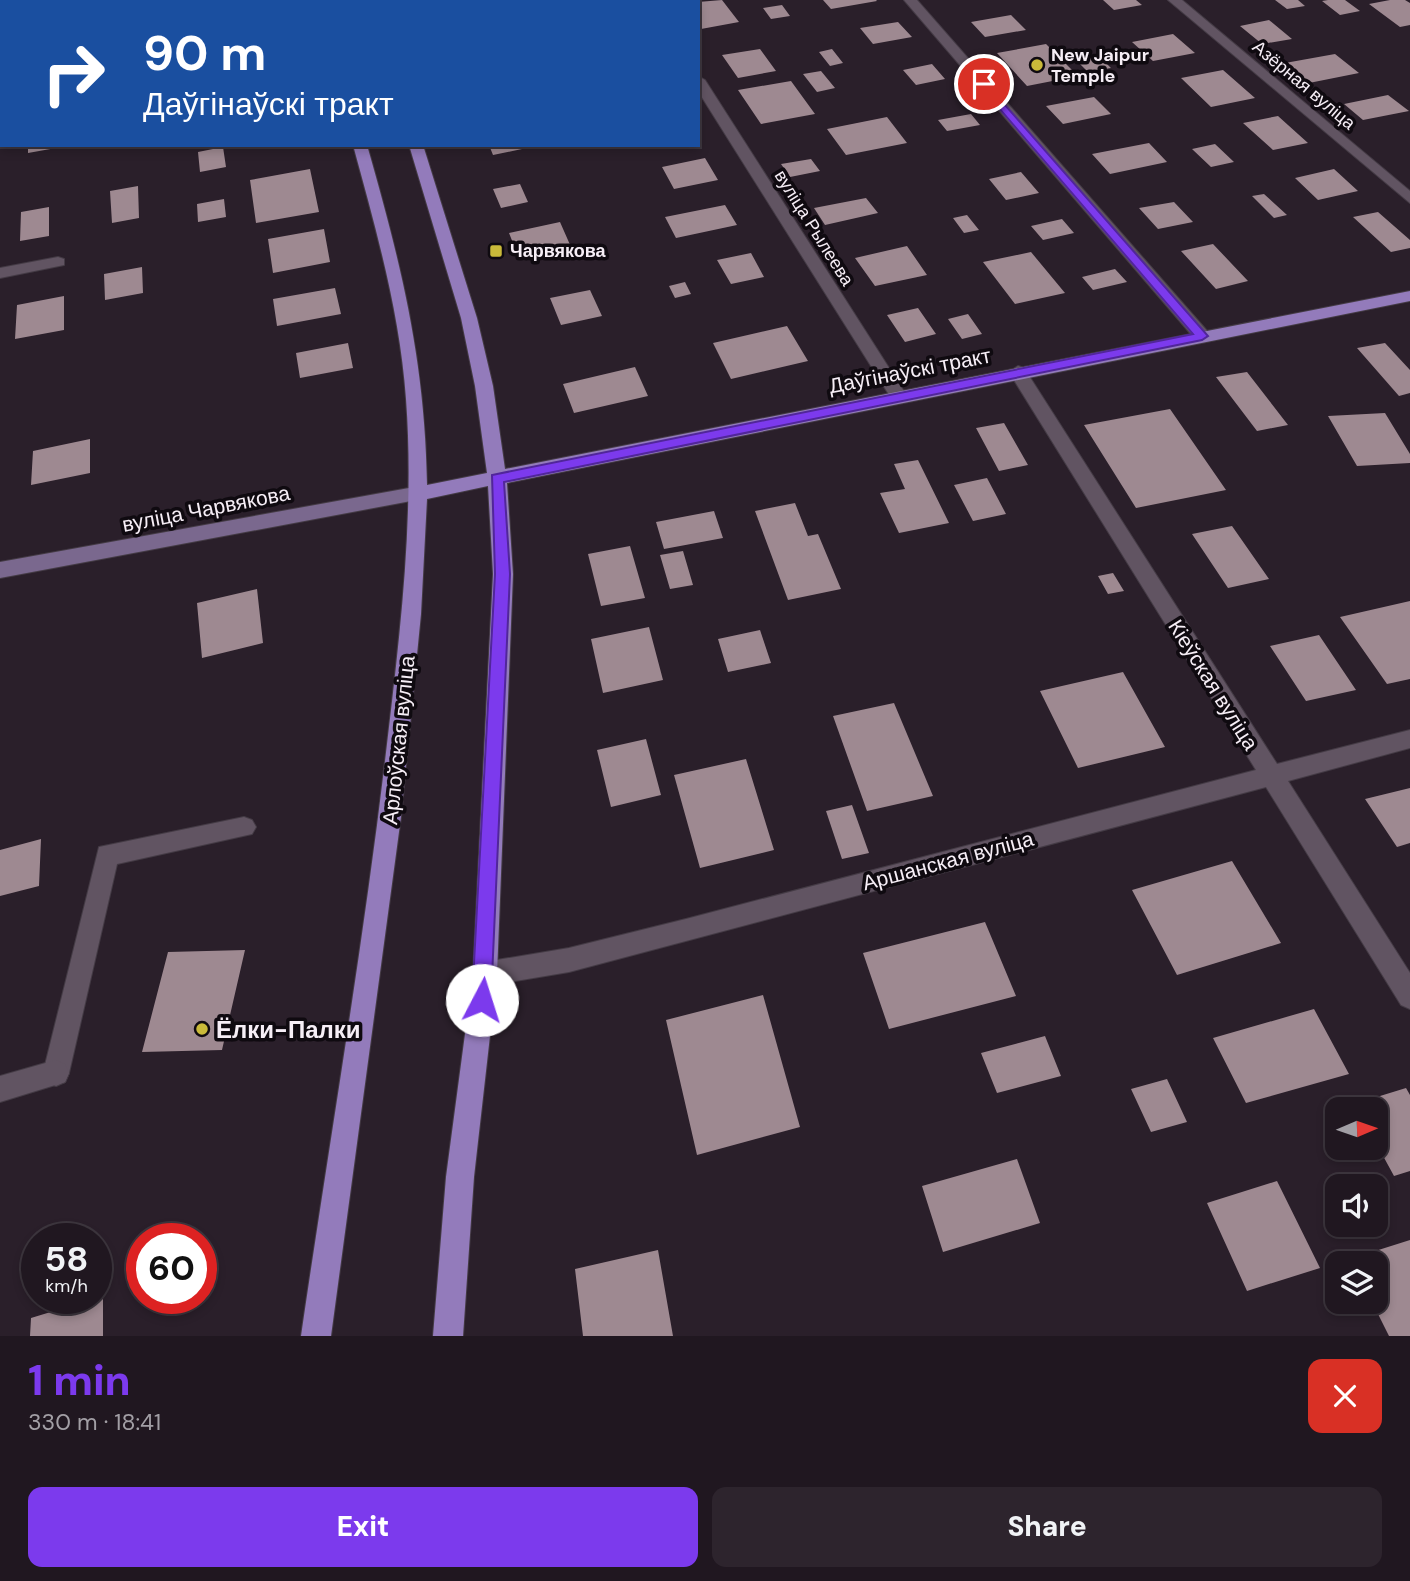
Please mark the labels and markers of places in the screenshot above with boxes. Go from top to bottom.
place label: New Jaipur Temple [1051,43,1149,88]
pin [954,54,1014,114]
marker: New Jaipur Temple [1029,57,1045,73]
place label: Чарвякова [510,239,607,263]
marker: Чарвякова [488,243,504,259]
place label: Ёлки-Палки [216,1014,361,1045]
marker: Ёлки-Палки [194,1021,210,1037]

